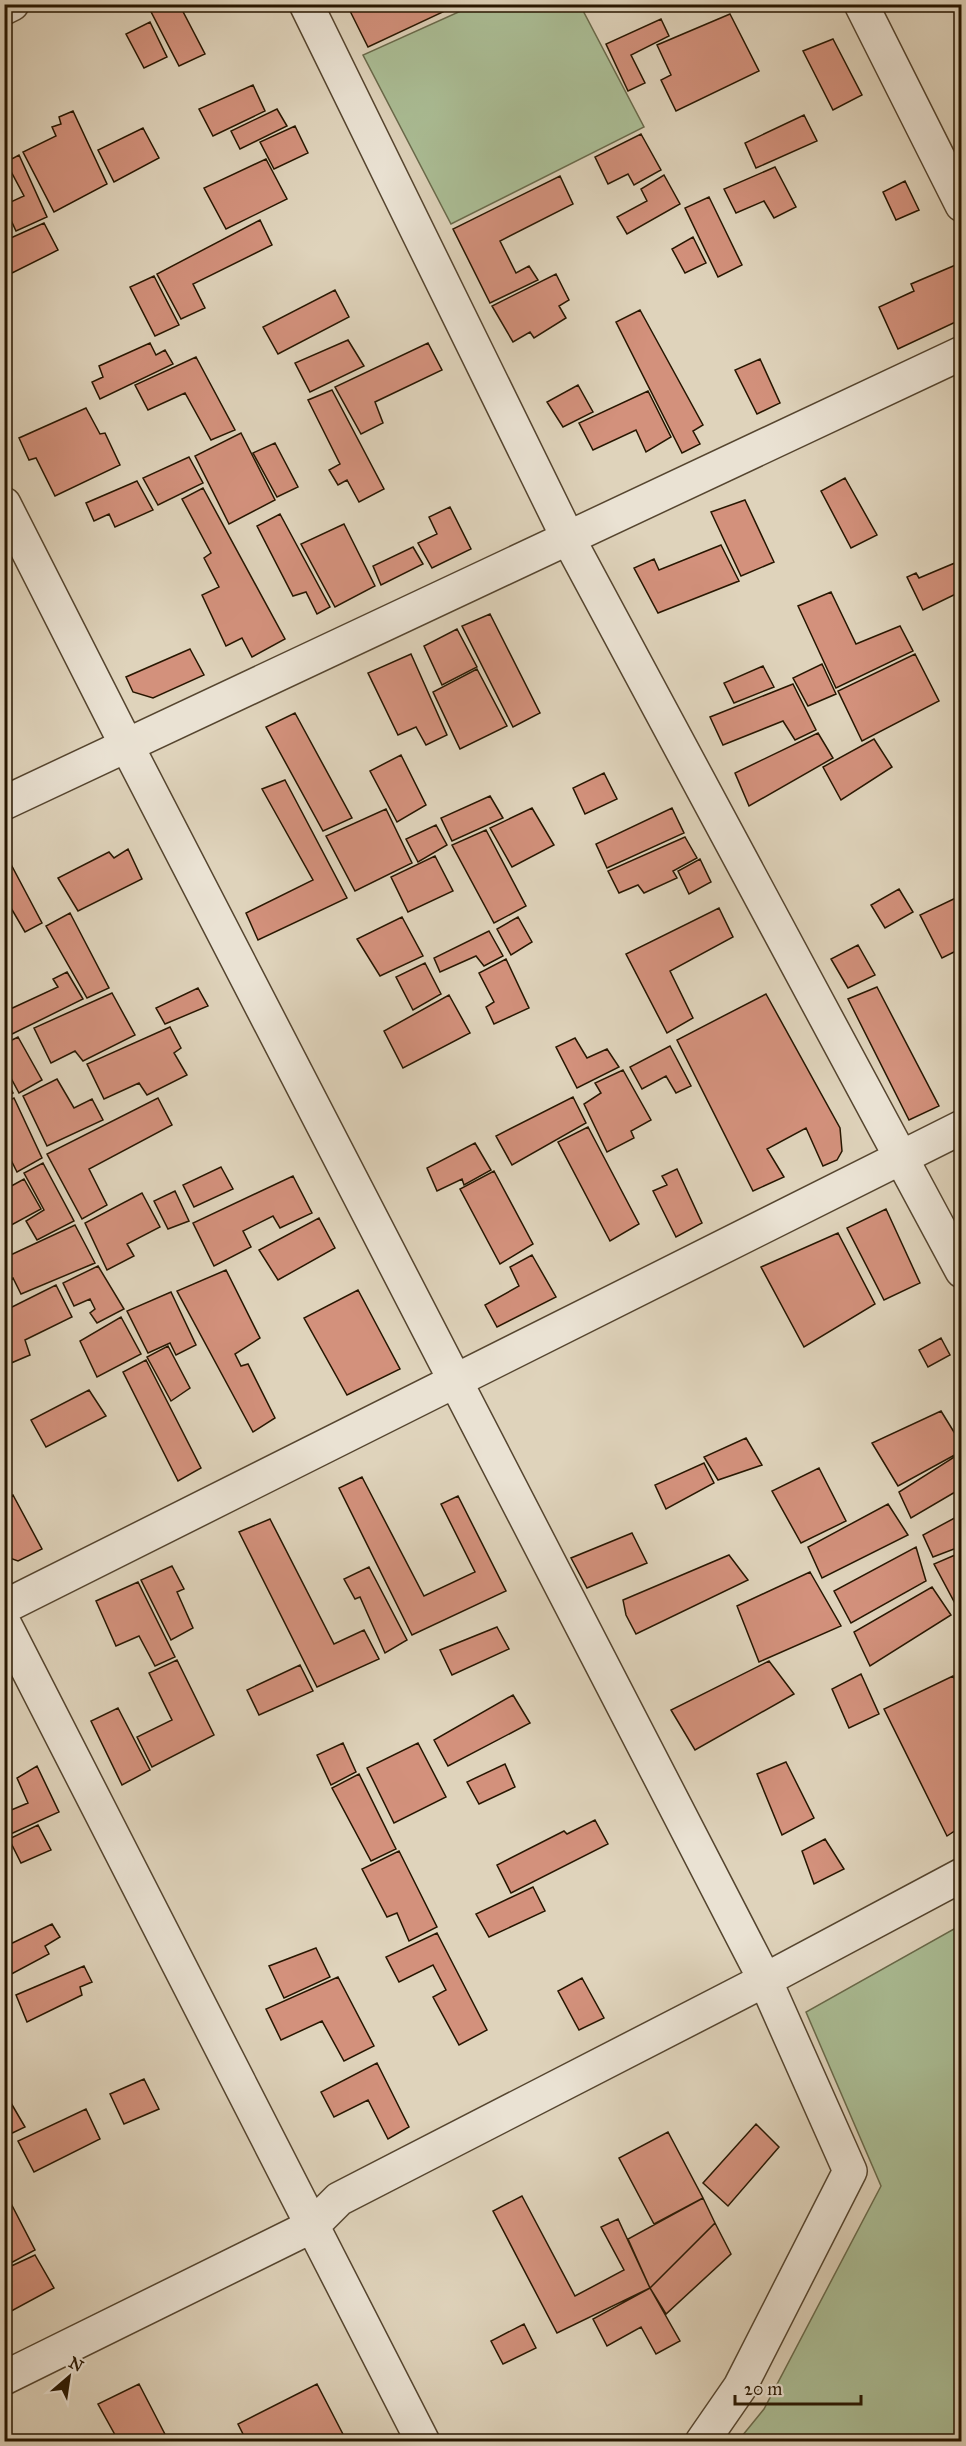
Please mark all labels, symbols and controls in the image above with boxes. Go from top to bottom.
north arrow [39,2347,99,2407]
text: N [65,2353,87,2376]
scale bar [735,2368,861,2406]
text: 20 m [744,2378,782,2400]

